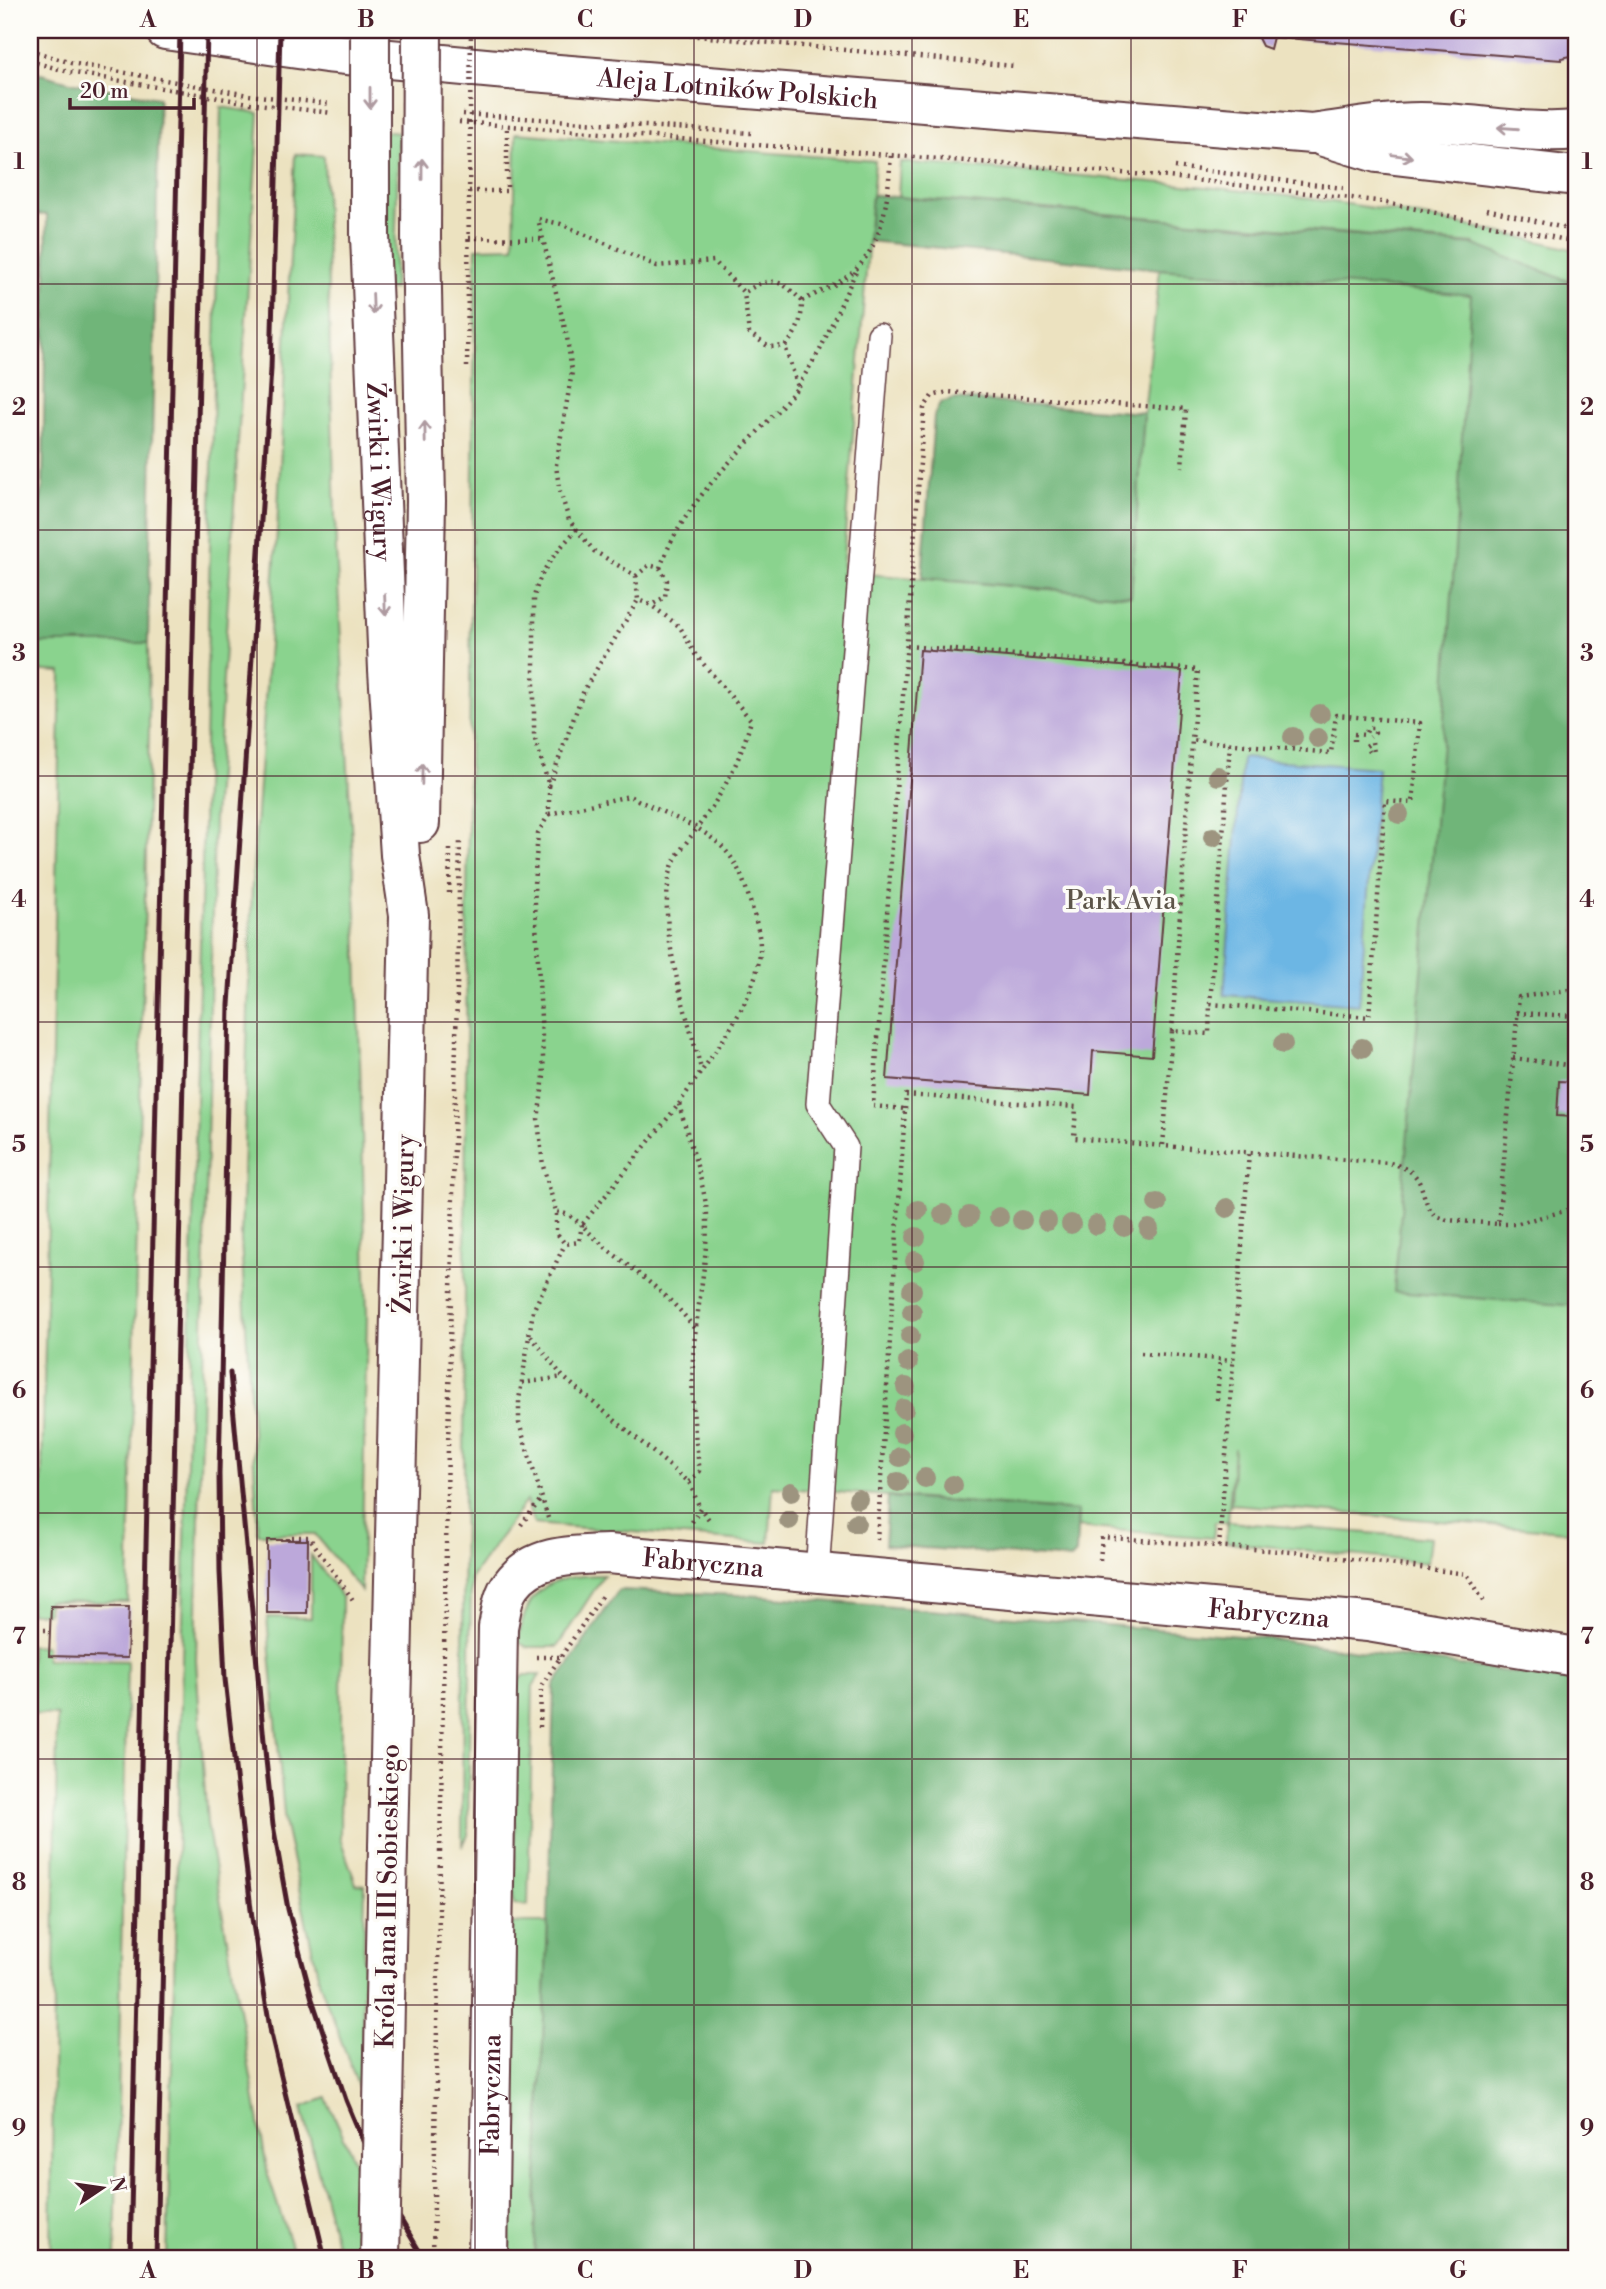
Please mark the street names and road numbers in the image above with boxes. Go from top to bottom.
street label: Aleja Lotników Polskich [595,62,879,116]
street label: Żwirki i Wigury [359,381,399,563]
street label: Żwirki i Wigury [385,1134,422,1314]
street label: Fabryczna [641,1542,766,1585]
street label: Fabryczna [1207,1593,1332,1636]
street label: Króla Jana III Sobieskiego [369,1743,407,2049]
street label: Fabryczna [475,2033,509,2156]

